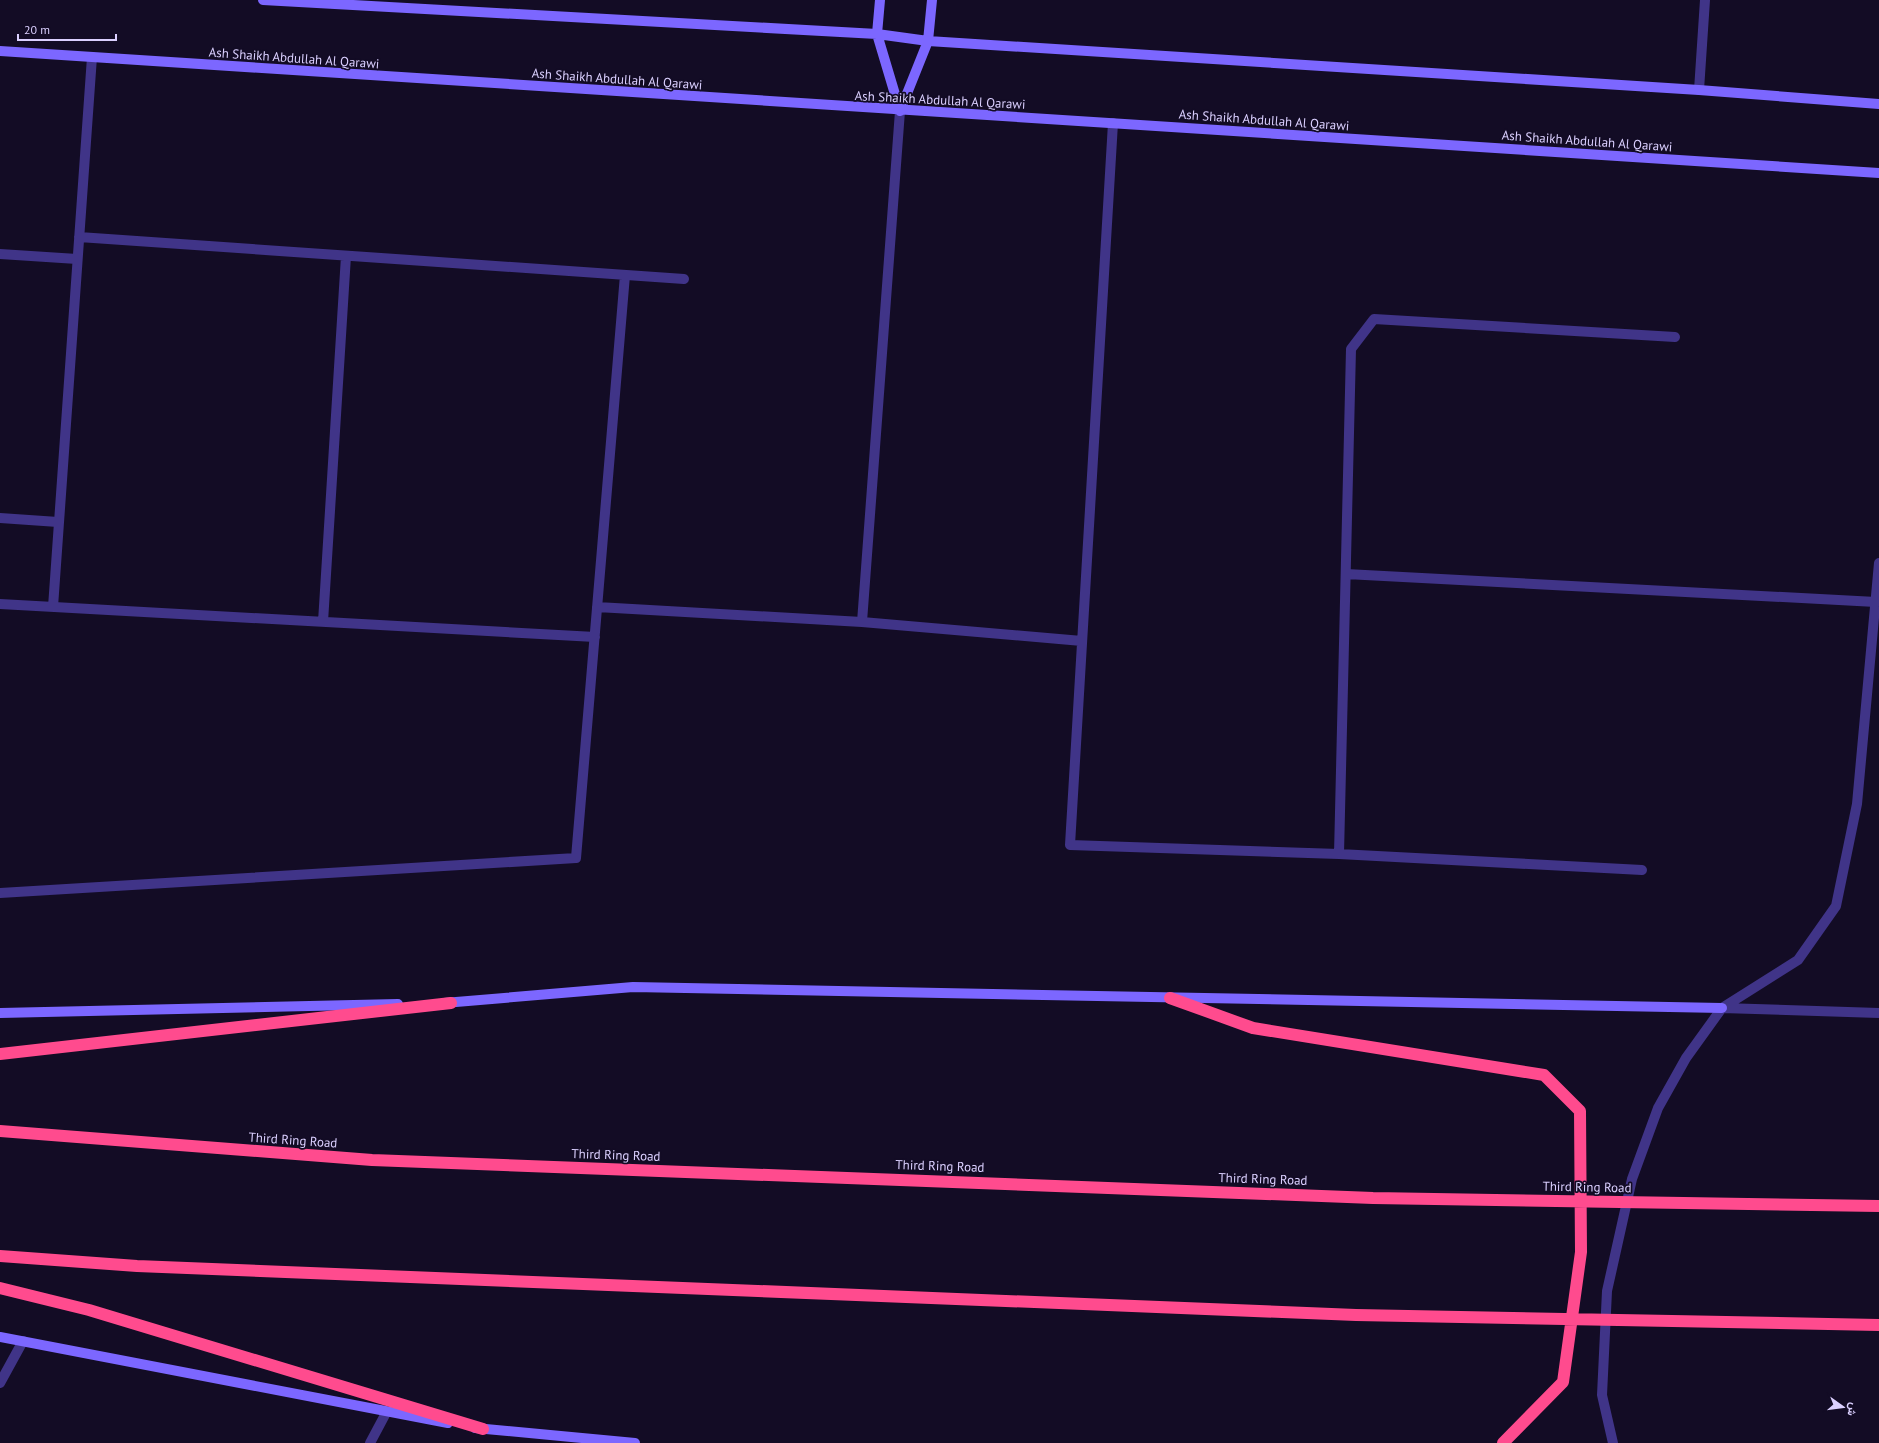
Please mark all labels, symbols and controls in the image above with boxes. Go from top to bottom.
scale bar [18,16,116,42]
text: 20 m [24,22,50,37]
street label: Ash Shaikh Abdullah Al Qarawi [208,44,380,72]
street label: Ash Shaikh Abdullah Al Qarawi [531,65,703,93]
street label: Ash Shaikh Abdullah Al Qarawi [854,87,1026,113]
street label: Ash Shaikh Abdullah Al Qarawi [1178,106,1350,134]
street label: Ash Shaikh Abdullah Al Qarawi [1501,127,1673,155]
street label: Third Ring Road [248,1128,338,1152]
street label: Third Ring Road [571,1145,661,1165]
street label: Third Ring Road [895,1156,985,1176]
street label: Third Ring Road [1218,1169,1308,1189]
street label: Third Ring Road [1542,1178,1632,1196]
north arrow [1823,1387,1863,1427]
text: ش [1844,1401,1861,1418]

